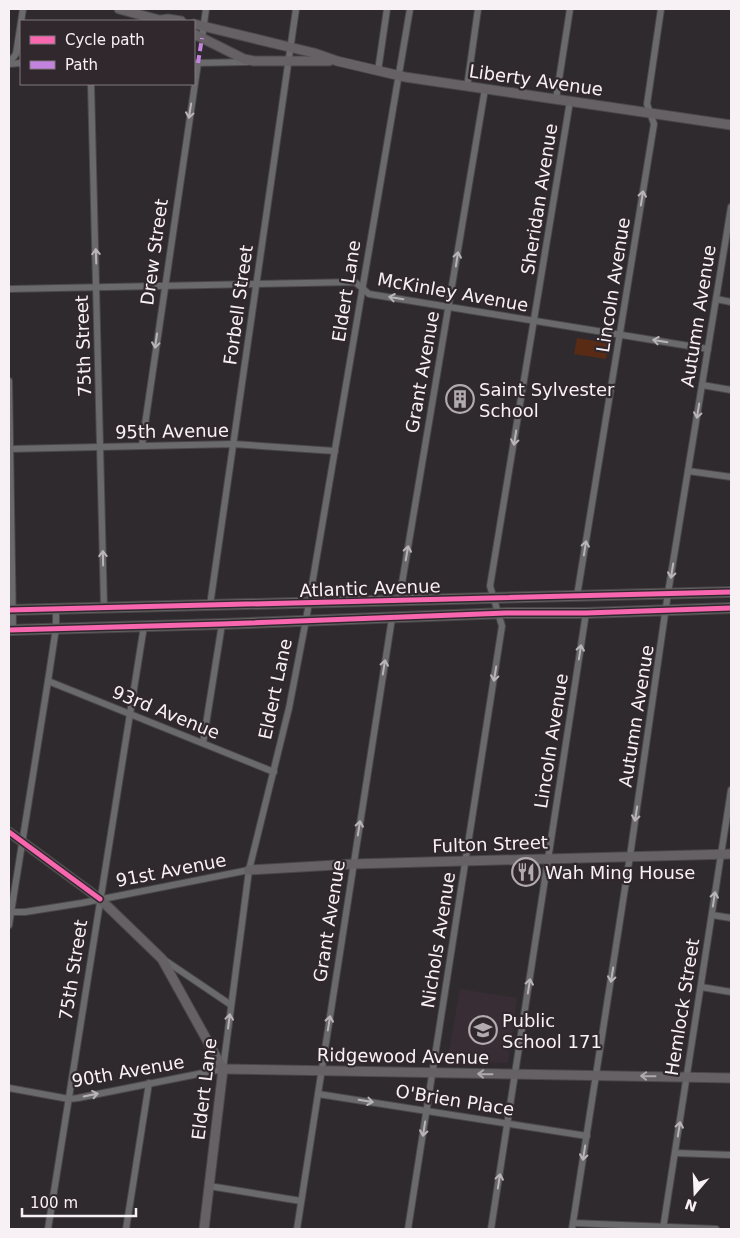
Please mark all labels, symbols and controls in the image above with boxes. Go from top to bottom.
legend [20,20,195,85]
text: Cycle path [65,31,145,49]
text: Path [65,56,98,74]
street label: Liberty Avenue [468,60,604,100]
one-way arrow [185,103,195,119]
street label: Sheridan Avenue [517,122,561,276]
one-way arrow [638,190,648,206]
street label: Drew Street [136,198,172,306]
street label: Lincoln Avenue [592,216,634,354]
street label: Eldert Lane [328,239,364,343]
street label: Autumn Avenue [676,243,720,389]
street label: Forbell Street [219,244,257,366]
one-way arrow [91,248,101,264]
one-way arrow [452,251,462,267]
street label: McKinley Avenue [376,268,530,316]
one-way arrow [388,293,404,303]
street label: 75th Street [71,295,95,397]
street label: Grant Avenue [401,309,443,435]
one-way arrow [151,333,161,349]
one-way arrow [652,336,668,346]
place label: Saint Sylvester School [479,379,615,421]
building icon: Saint Sylvester School [445,384,475,414]
one-way arrow [693,403,703,419]
street label: 95th Avenue [115,420,229,442]
one-way arrow [509,430,519,446]
one-way arrow [581,540,591,556]
one-way arrow [403,546,413,562]
one-way arrow [98,551,108,567]
one-way arrow [667,563,677,579]
street label: Atlantic Avenue [299,575,441,601]
street label: Eldert Lane [254,637,296,741]
street label: Autumn Avenue [614,643,658,789]
one-way arrow [575,645,585,661]
one-way arrow [379,660,389,676]
one-way arrow [489,666,499,682]
street label: Lincoln Avenue [530,672,572,810]
street label: 93rd Avenue [109,681,223,743]
one-way arrow [631,806,641,822]
one-way arrow [354,820,364,836]
street label: Fulton Street [432,831,548,857]
street label: 91st Avenue [114,849,228,891]
restaurant icon: Wah Ming House [511,857,541,887]
street label: Grant Avenue [309,858,349,984]
place label: Wah Ming House [545,862,695,883]
street label: Nichols Avenue [417,870,459,1010]
one-way arrow [710,892,720,908]
street label: 75th Street [55,918,91,1022]
street label: Hemlock Street [661,937,703,1077]
one-way arrow [606,966,616,982]
one-way arrow [524,978,534,994]
place label: Public School 171 [502,1010,602,1052]
one-way arrow [224,1013,234,1029]
one-way arrow [324,1015,334,1031]
school or university icon: Public School 171 [468,1015,498,1045]
street label: Eldert Lane [187,1037,221,1141]
street label: Ridgewood Avenue [317,1044,489,1068]
street label: 90th Avenue [70,1051,186,1091]
one-way arrow [477,1069,494,1079]
one-way arrow [640,1072,656,1081]
street label: O'Brien Place [394,1080,516,1120]
one-way arrow [83,1090,99,1100]
one-way arrow [358,1097,374,1107]
one-way arrow [418,1120,428,1136]
one-way arrow [674,1122,684,1138]
one-way arrow [579,1144,589,1160]
north arrow [670,1168,720,1218]
one-way arrow [494,1173,504,1189]
scale bar [22,1186,136,1218]
text: 100 m [30,1194,78,1212]
text: N [683,1196,699,1215]

